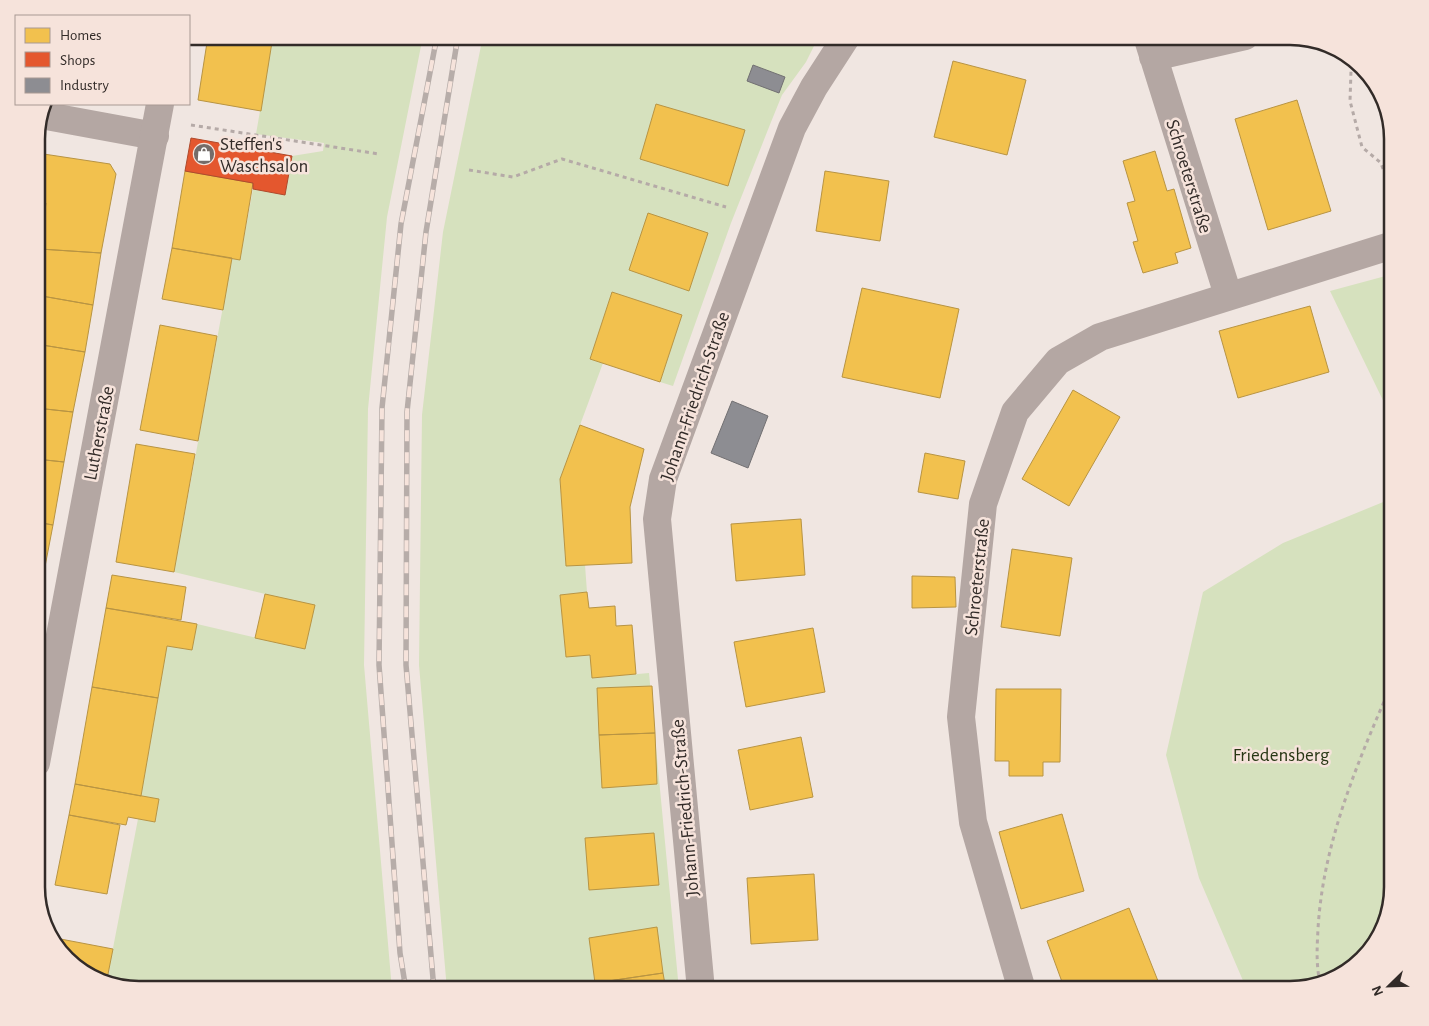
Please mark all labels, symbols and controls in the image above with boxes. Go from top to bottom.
legend [15,15,190,105]
text: Homes [60,28,102,43]
text: Shops [60,53,95,68]
text: Industry [60,78,109,93]
street label: Schroeterstraße [1162,117,1215,235]
place label: Steffen's Waschsalon [220,135,308,176]
shop icon: Steffen's Waschsalon [192,142,216,166]
street label: Johann-Friedrich-Straße [658,309,733,484]
street label: Lutherstraße [81,385,118,482]
street label: Schroeterstraße [962,518,993,637]
street label: Johann-Friedrich-Straße [668,719,703,897]
park label: Friedensberg [1233,746,1330,765]
north arrow [1364,961,1414,1011]
text: N [1370,983,1386,998]

